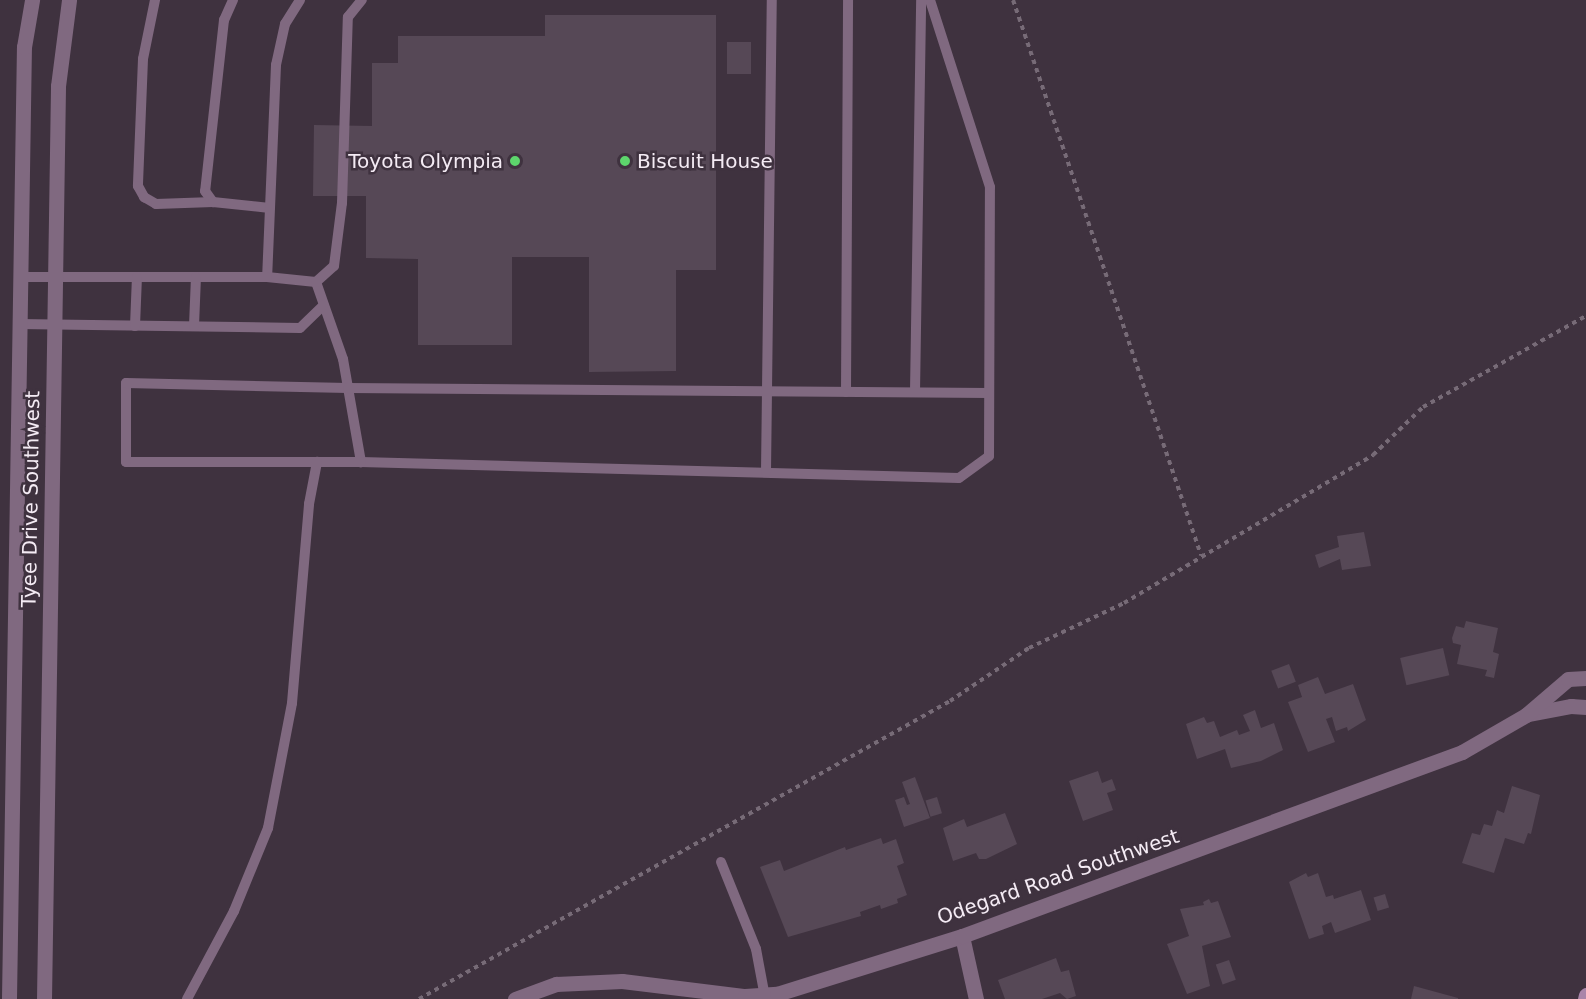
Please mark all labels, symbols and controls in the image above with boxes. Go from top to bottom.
place label: Toyota Olympia [348,149,503,173]
place label: Biscuit House [637,149,773,173]
marker: Toyota Olympia [508,154,522,168]
marker: Biscuit House [618,154,632,168]
street label: Tyee Drive Southwest [17,390,45,608]
street label: Odegard Road Southwest [934,824,1182,930]

